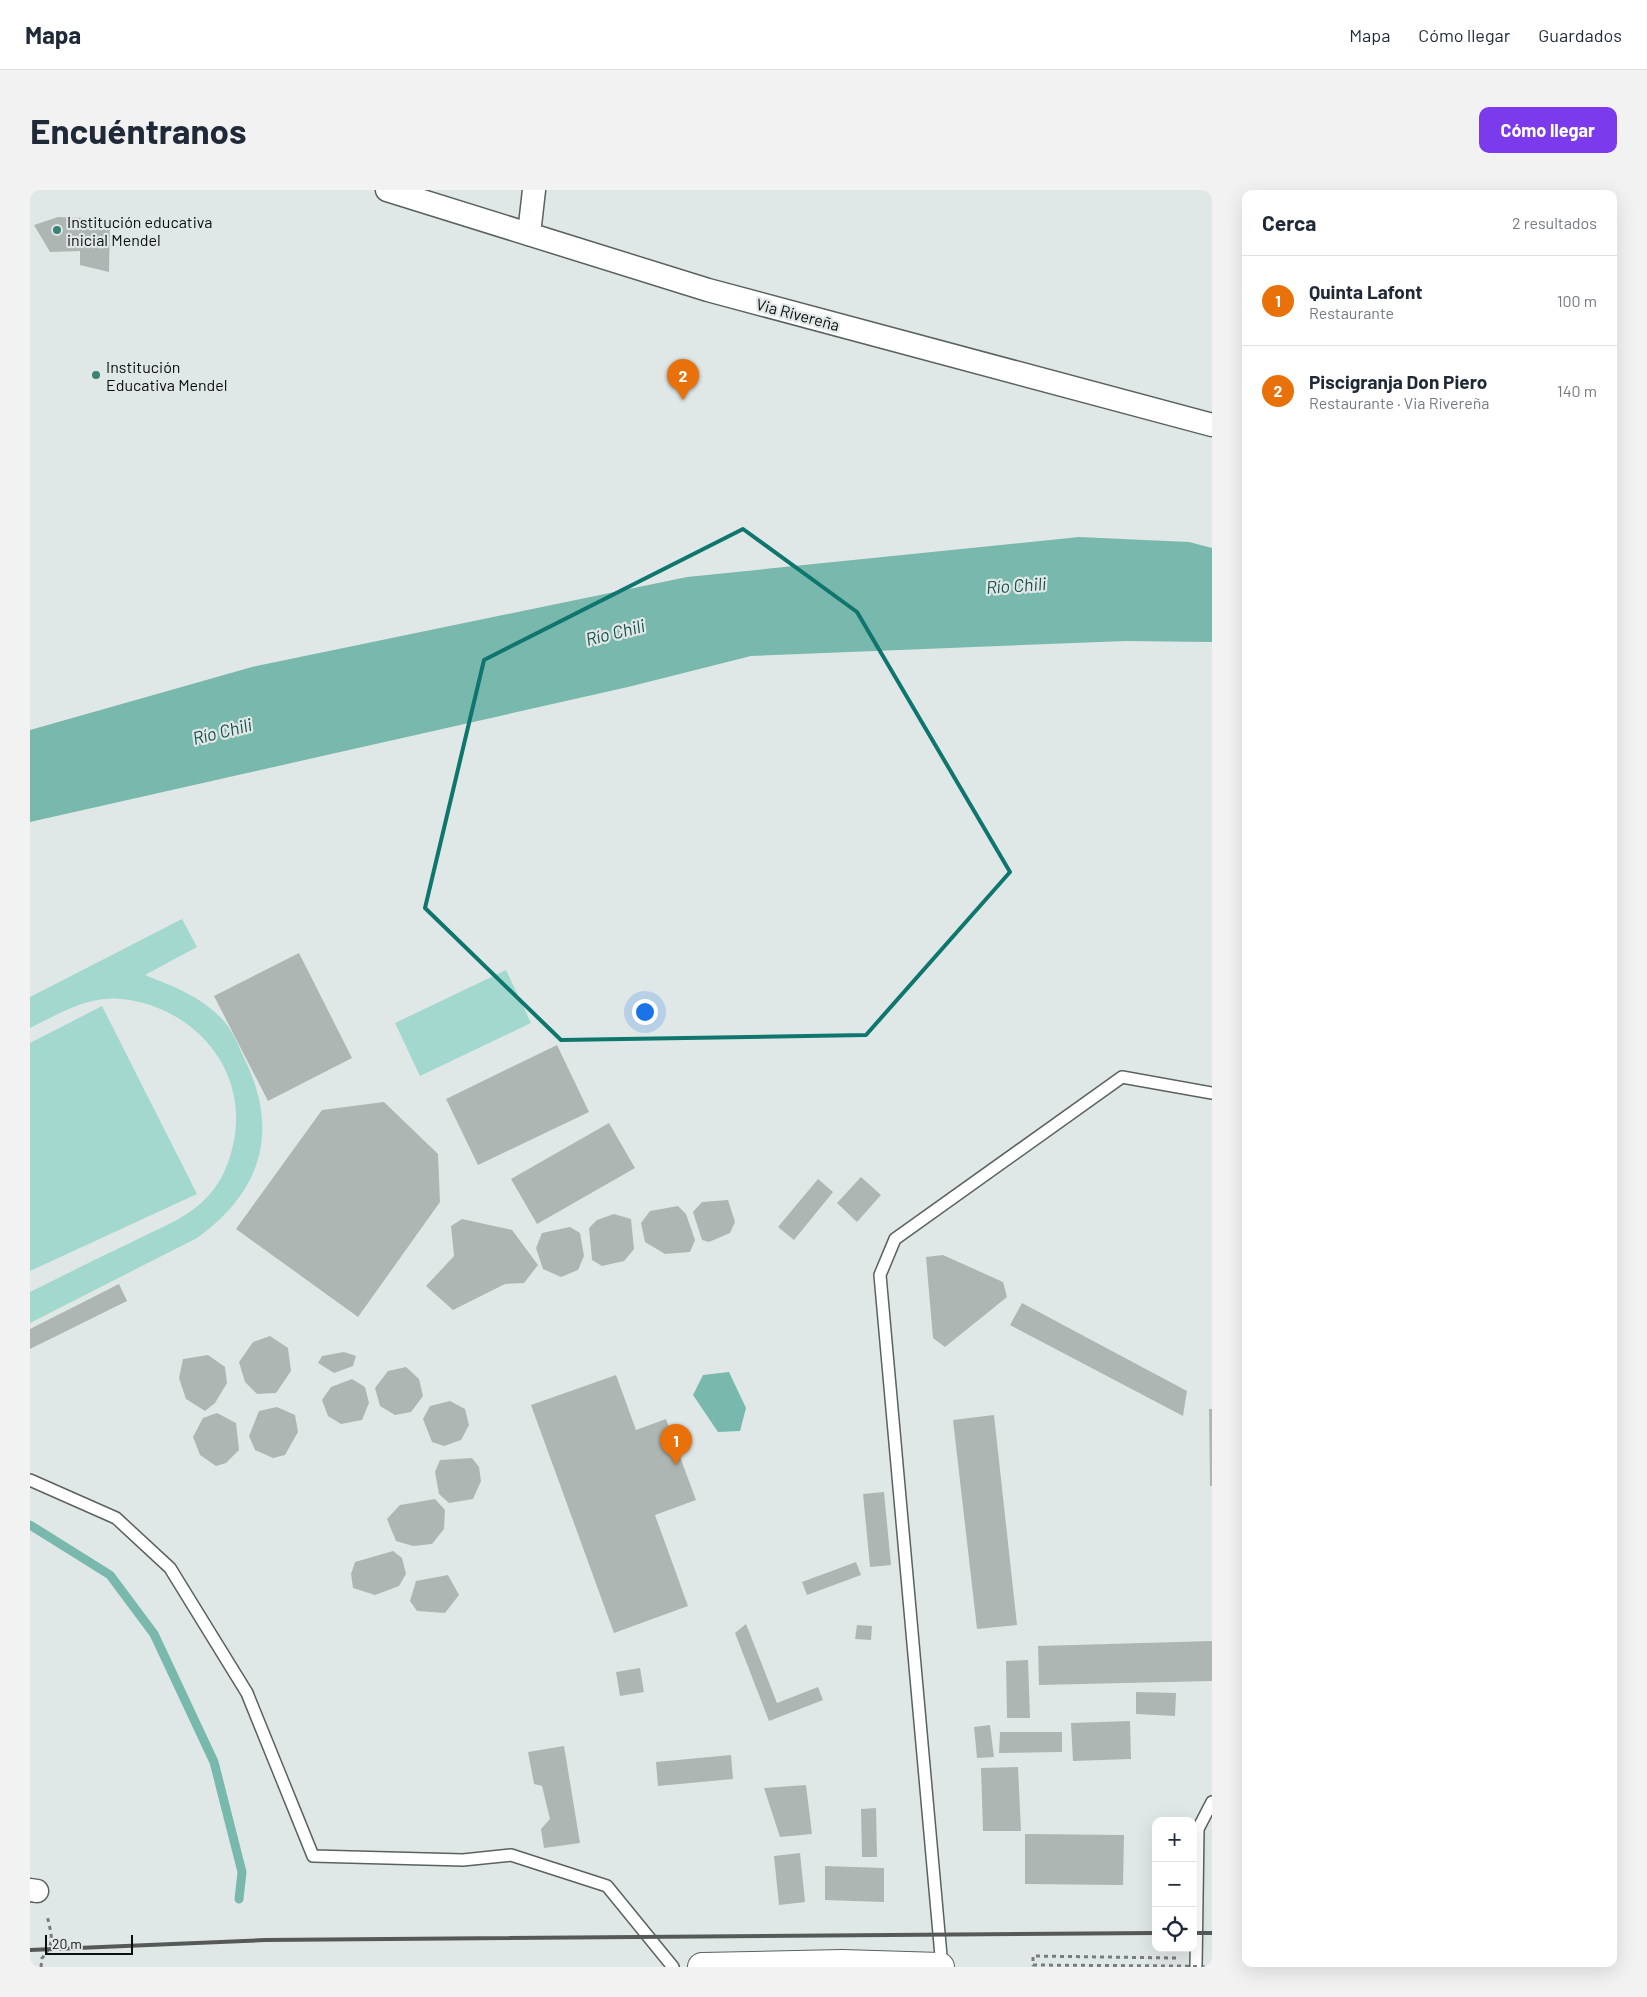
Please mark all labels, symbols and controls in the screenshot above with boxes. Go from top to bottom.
text: Mapa [25,20,81,49]
text: Mapa [1349,24,1390,46]
text: Cómo llegar [1418,24,1510,46]
text: Guardados [1538,24,1622,46]
button: Cómo llegar [1479,107,1617,153]
text: Encuéntranos [30,109,247,151]
text: Cerca [1262,210,1316,235]
place label: Institución educativa inicial Mendel [67,212,212,249]
text: 2 resultados [1512,213,1597,232]
marker: Institución educativa inicial Mendel [51,224,63,236]
text: Quinta Lafont [1309,280,1423,303]
text: 1 [1275,291,1281,310]
text: 100 m [1557,291,1597,310]
street label: Via Rivereña [754,294,842,334]
text: Restaurante [1309,303,1394,322]
place label: Institución Educativa Mendel [106,357,228,394]
pin: 2 [667,359,699,400]
marker: Institución Educativa Mendel [90,369,102,381]
text: Piscigranja Don Piero [1309,370,1487,393]
text: 2 [1274,381,1282,400]
text: 140 m [1557,381,1597,400]
text: Restaurante · Via Rivereña [1309,393,1490,412]
water label: Río Chili [985,572,1047,598]
water label: Río Chili [583,614,647,650]
water label: Río Chili [190,713,254,749]
your location [632,999,658,1025]
pin: 1 [660,1424,692,1465]
map controls [1152,1817,1197,1952]
button: + [1152,1817,1197,1862]
button: − [1152,1862,1197,1907]
button: locate [1152,1907,1197,1952]
scale bar [45,1932,132,1955]
text: 20 m [52,1935,82,1952]

